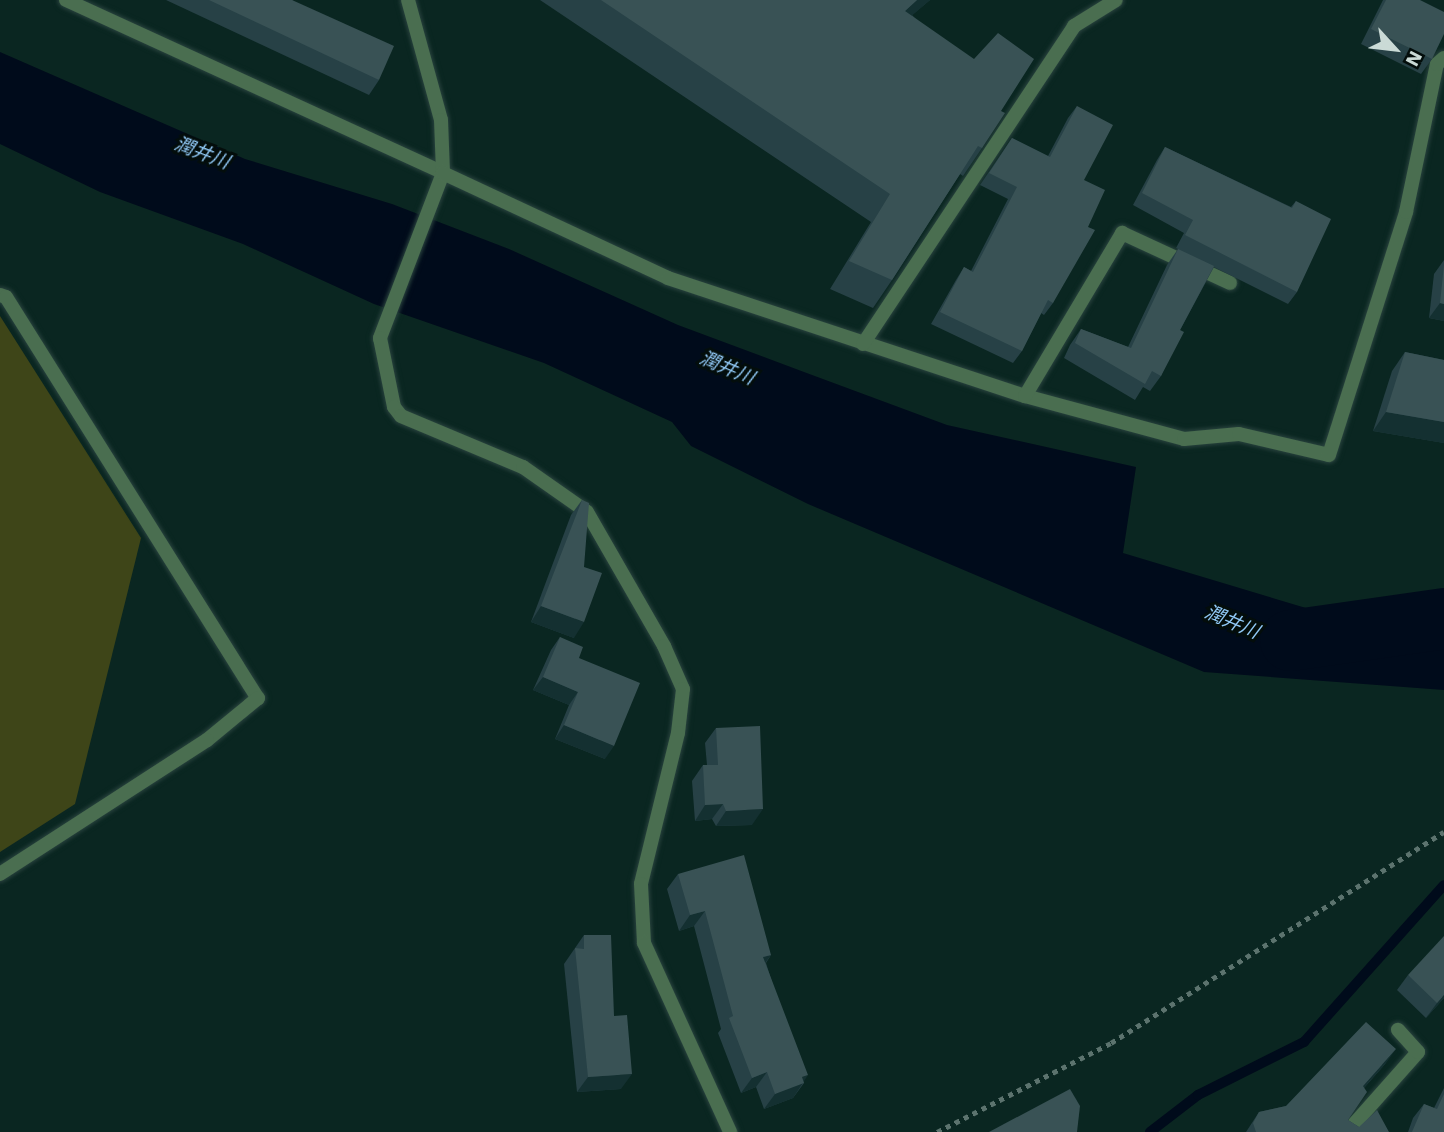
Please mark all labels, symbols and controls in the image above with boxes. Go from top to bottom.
north arrow [1360,14,1430,84]
text: N [1401,47,1428,70]
water label: 潤井川 [171,132,233,174]
water label: 潤井川 [696,346,758,390]
water label: 潤井川 [1201,600,1263,644]

